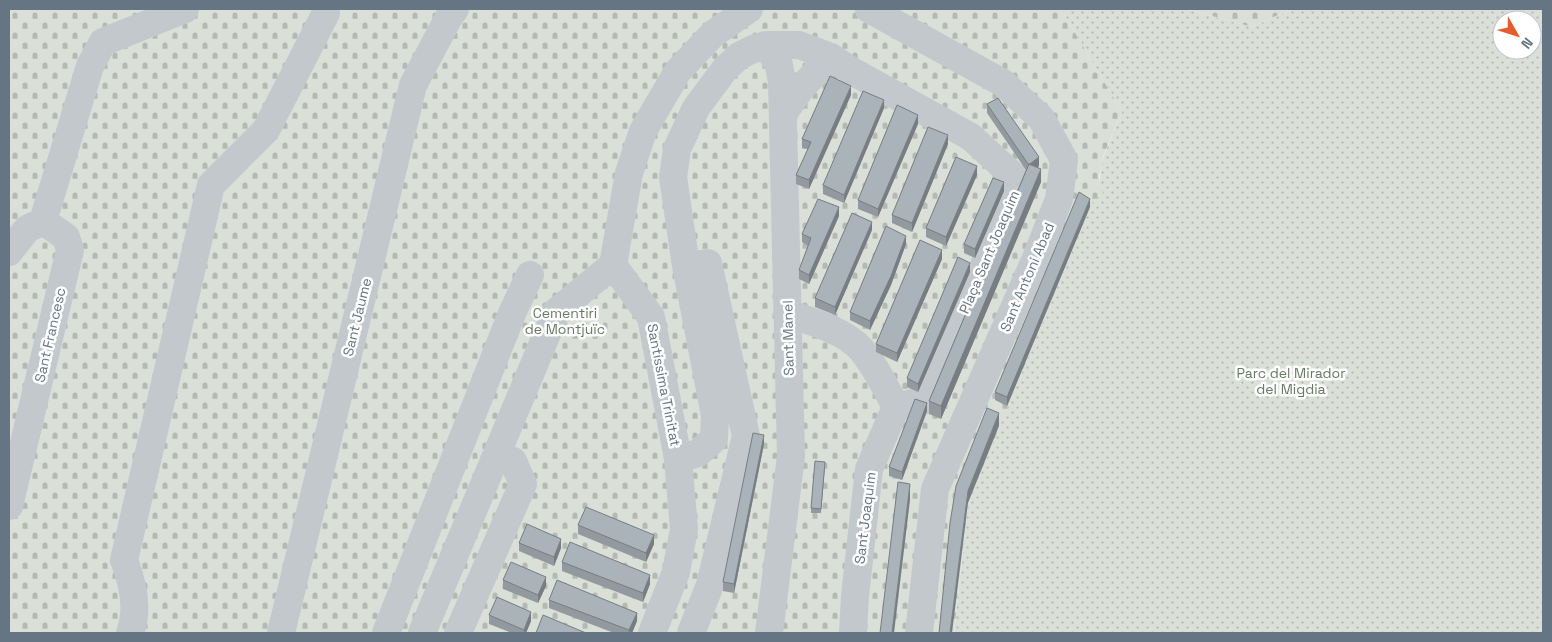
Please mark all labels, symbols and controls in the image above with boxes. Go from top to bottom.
north arrow [1492,10,1542,60]
text: N [1517,34,1537,52]
street label: Plaça Sant Joaquim [955,188,1023,316]
street label: Sant Antoni Abad [996,220,1058,334]
street label: Sant Jaume [339,276,375,358]
street label: Sant Francesc [30,286,70,384]
street label: Sant Manel [778,300,798,376]
park label: Cementiri de Montjuïc [525,304,605,338]
street label: Santíssima Trinitat [643,322,685,448]
park label: Parc del Mirador del Migdia [1236,364,1346,398]
street label: Sant Joaquim [850,471,880,565]

